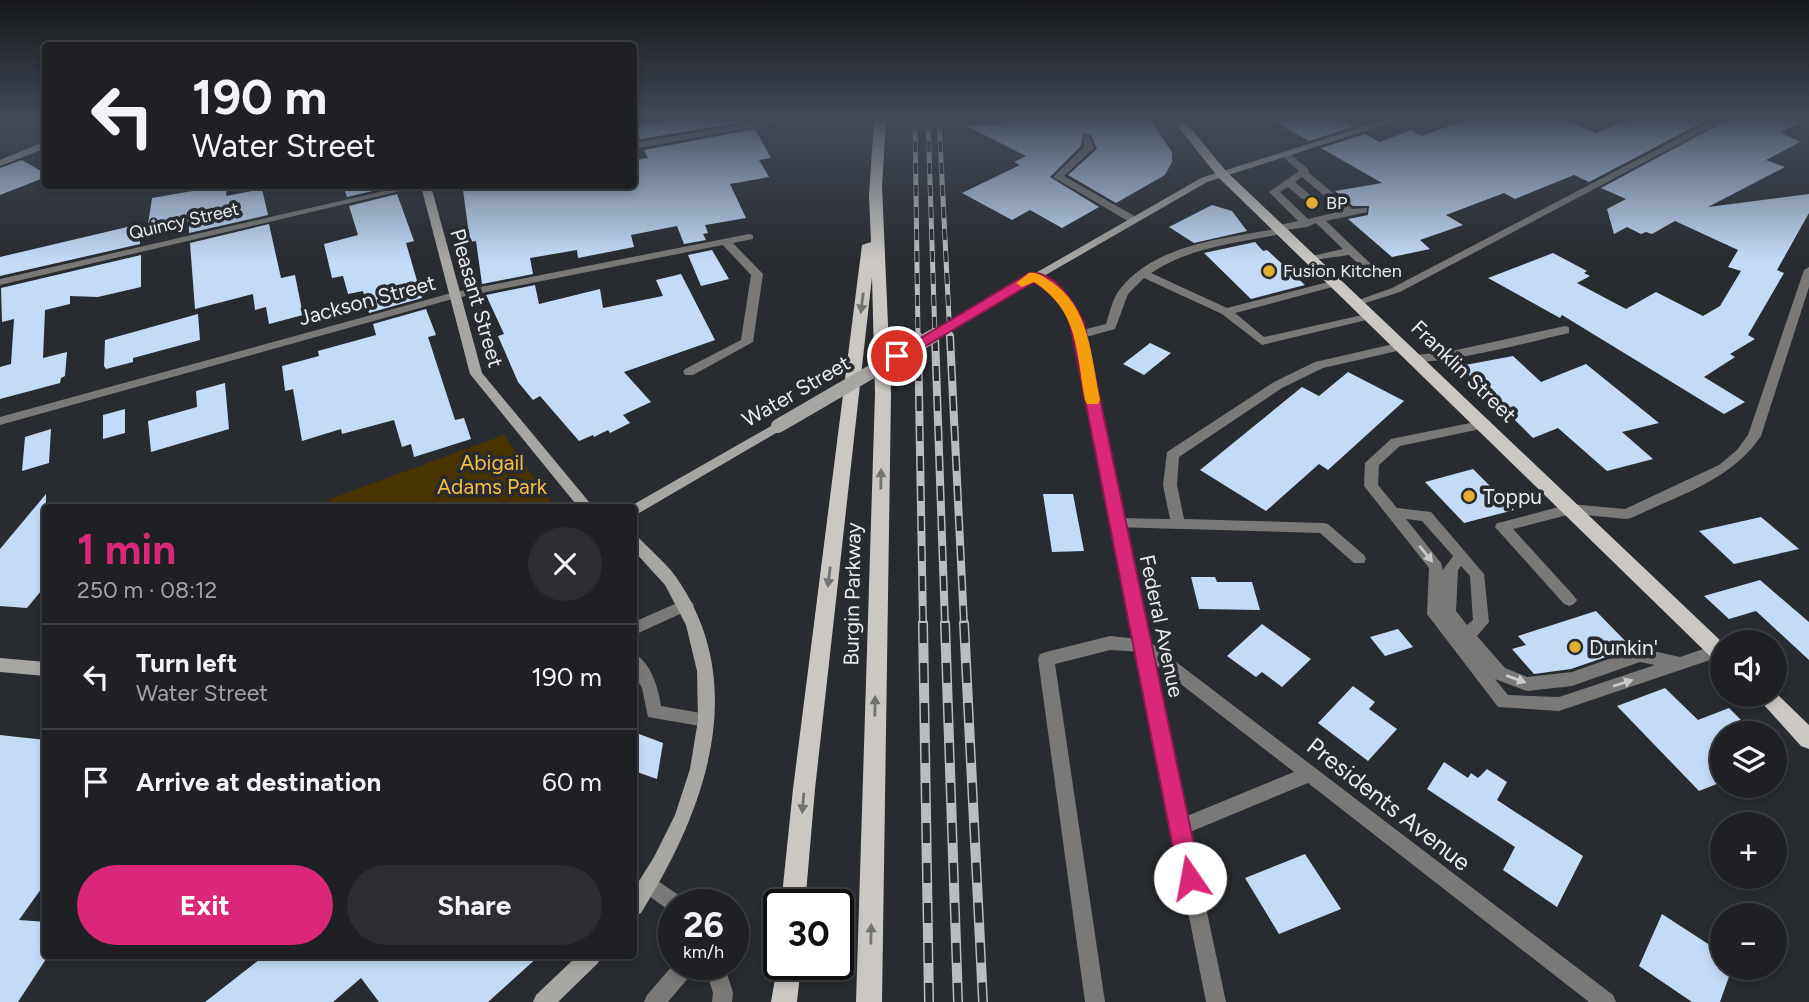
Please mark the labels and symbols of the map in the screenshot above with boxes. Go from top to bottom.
place label: BP [1326,192,1347,214]
marker: BP [1304,195,1320,211]
street label: Quincy Street [127,198,241,244]
street label: Pleasant Street [445,226,509,370]
place label: Fusion Kitchen [1283,260,1402,282]
marker: Fusion Kitchen [1261,263,1277,279]
street label: Jackson Street [296,270,438,330]
one-way arrow [857,292,868,314]
street label: Franklin Street [1406,315,1522,427]
pin [867,326,927,386]
street label: Water Street [738,350,854,432]
park label: Abigail Adams Park [437,450,548,499]
one-way arrow [875,468,886,490]
place label: Toppu [1483,484,1542,509]
marker: Toppu [1461,488,1477,504]
street label: Burgin Parkway [838,522,866,666]
one-way arrow [1418,544,1433,562]
street label: Federal Avenue [1135,552,1189,700]
one-way arrow [824,567,835,589]
place label: Dunkin' [1589,635,1658,660]
marker: Dunkin' [1567,639,1583,655]
one-way arrow [1506,674,1527,685]
one-way arrow [1613,677,1634,688]
one-way arrow [870,695,881,717]
street label: Presidents Avenue [1301,731,1477,877]
one-way arrow [797,793,808,815]
position arrow [1153,841,1227,915]
speed limit sign: 30 [763,889,854,980]
one-way arrow [865,923,876,945]

